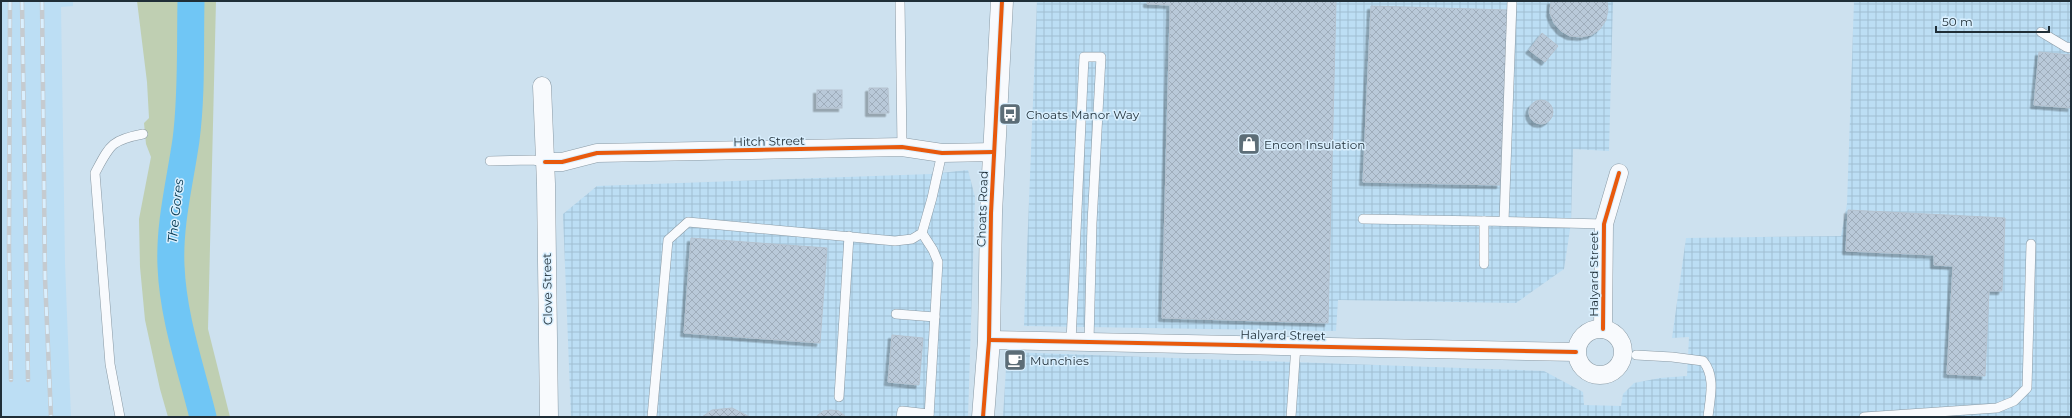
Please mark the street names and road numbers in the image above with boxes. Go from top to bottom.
street label: Hitch Street [733,133,805,149]
street label: Choats Road [973,171,991,247]
street label: Halyard Street [1586,231,1601,317]
street label: Clove Street [539,253,555,325]
street label: Halyard Street [1240,327,1326,343]

